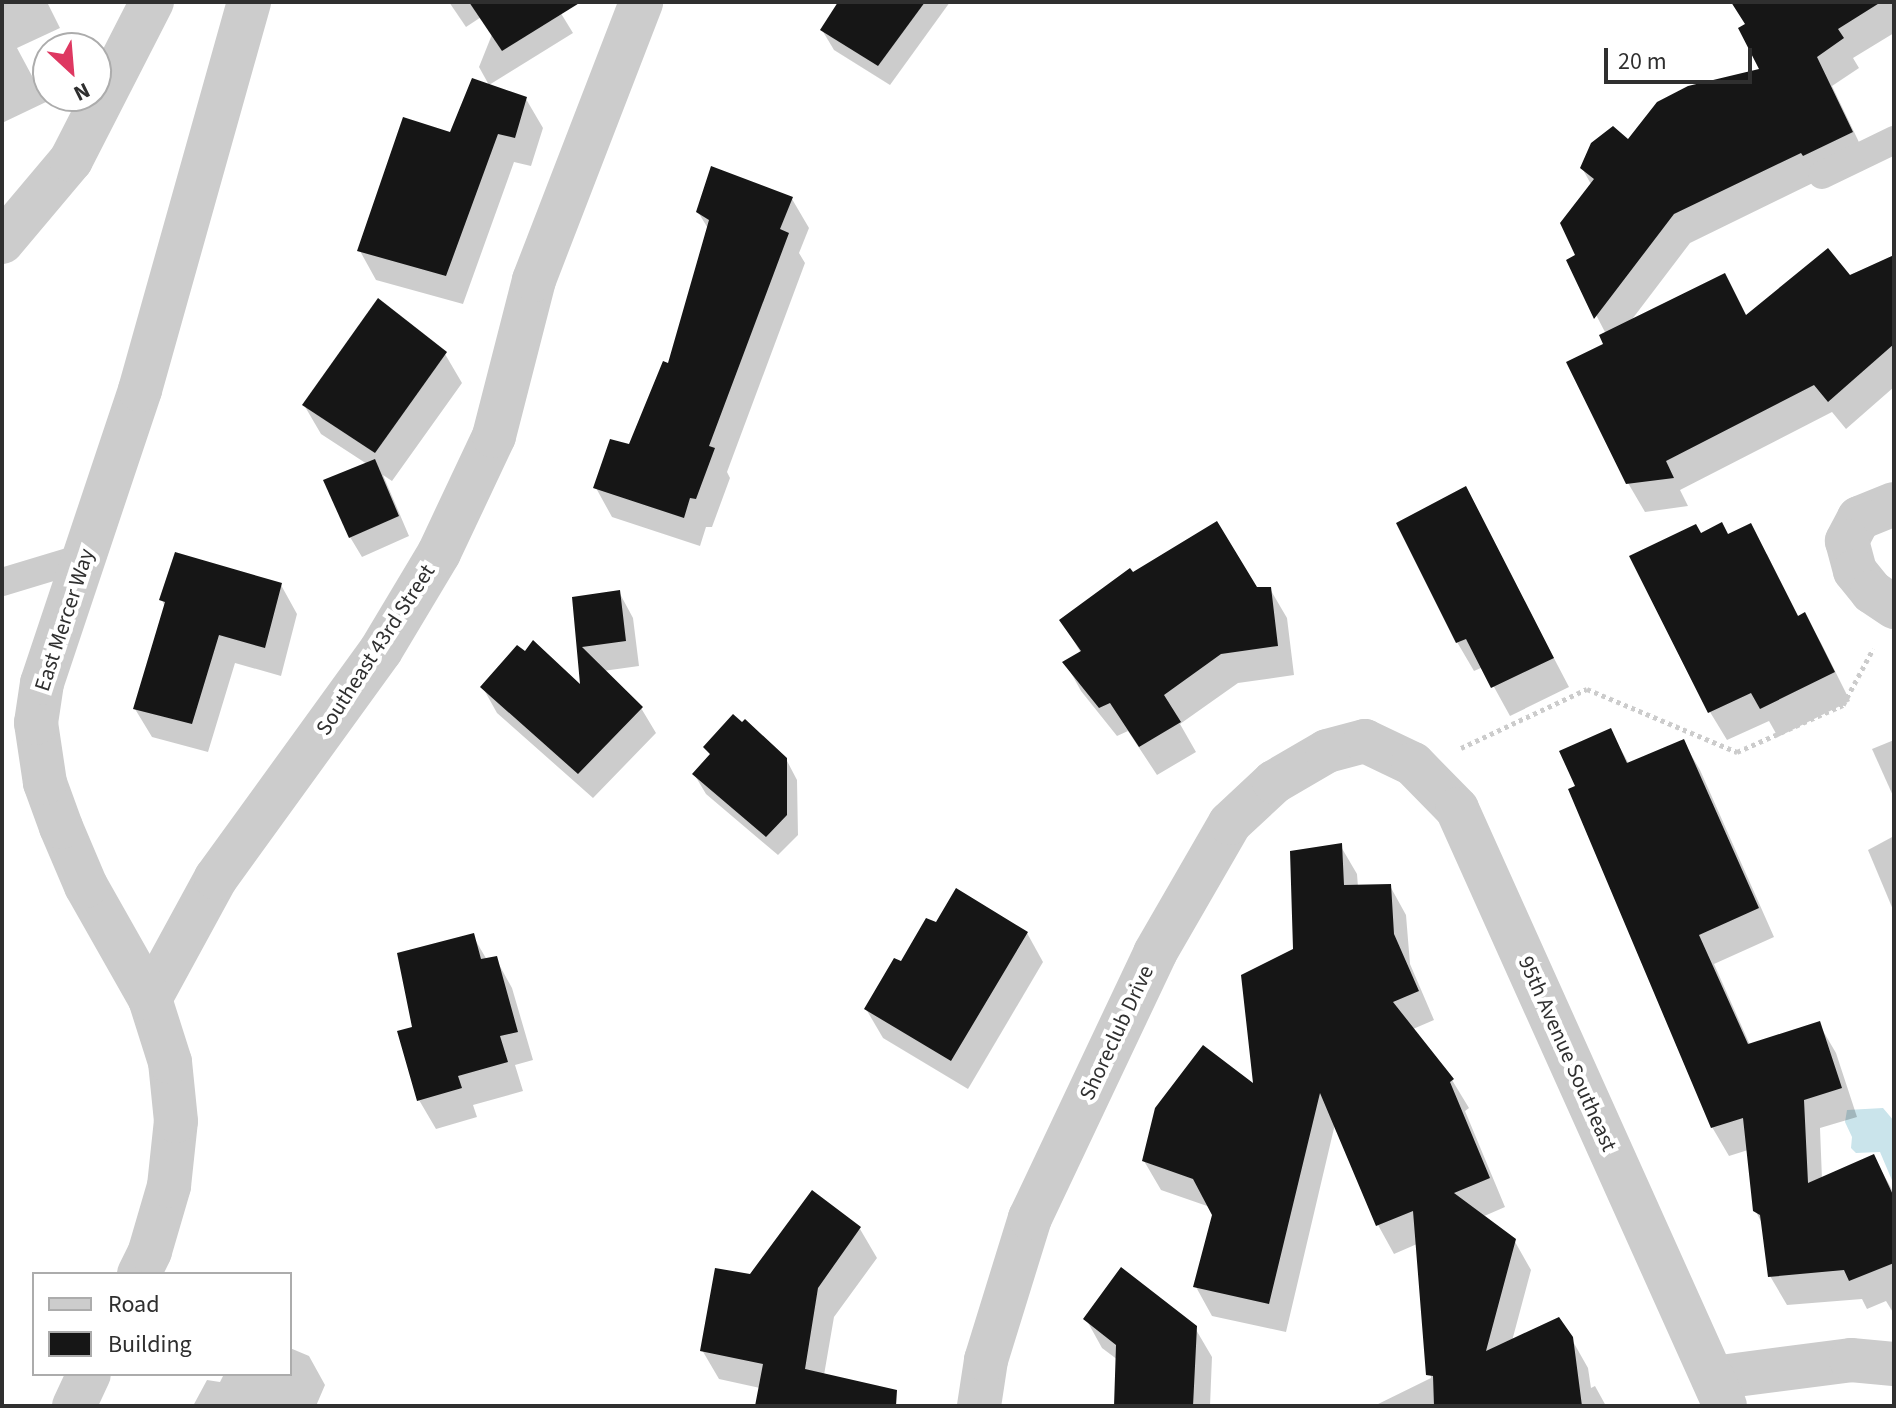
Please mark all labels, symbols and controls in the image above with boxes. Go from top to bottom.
north arrow [32,32,112,112]
scale bar [1608,32,1756,82]
text: 20 m [1618,44,1667,79]
text: N [68,74,95,109]
street label: East Mercer Way [30,545,100,695]
street label: Southeast 43rd Street [311,560,441,740]
street label: 95th Avenue Southeast [1512,952,1622,1156]
street label: Shoreclub Drive [1074,961,1160,1105]
legend [32,1272,292,1376]
text: Road [108,1287,160,1322]
text: Building [108,1327,192,1362]

